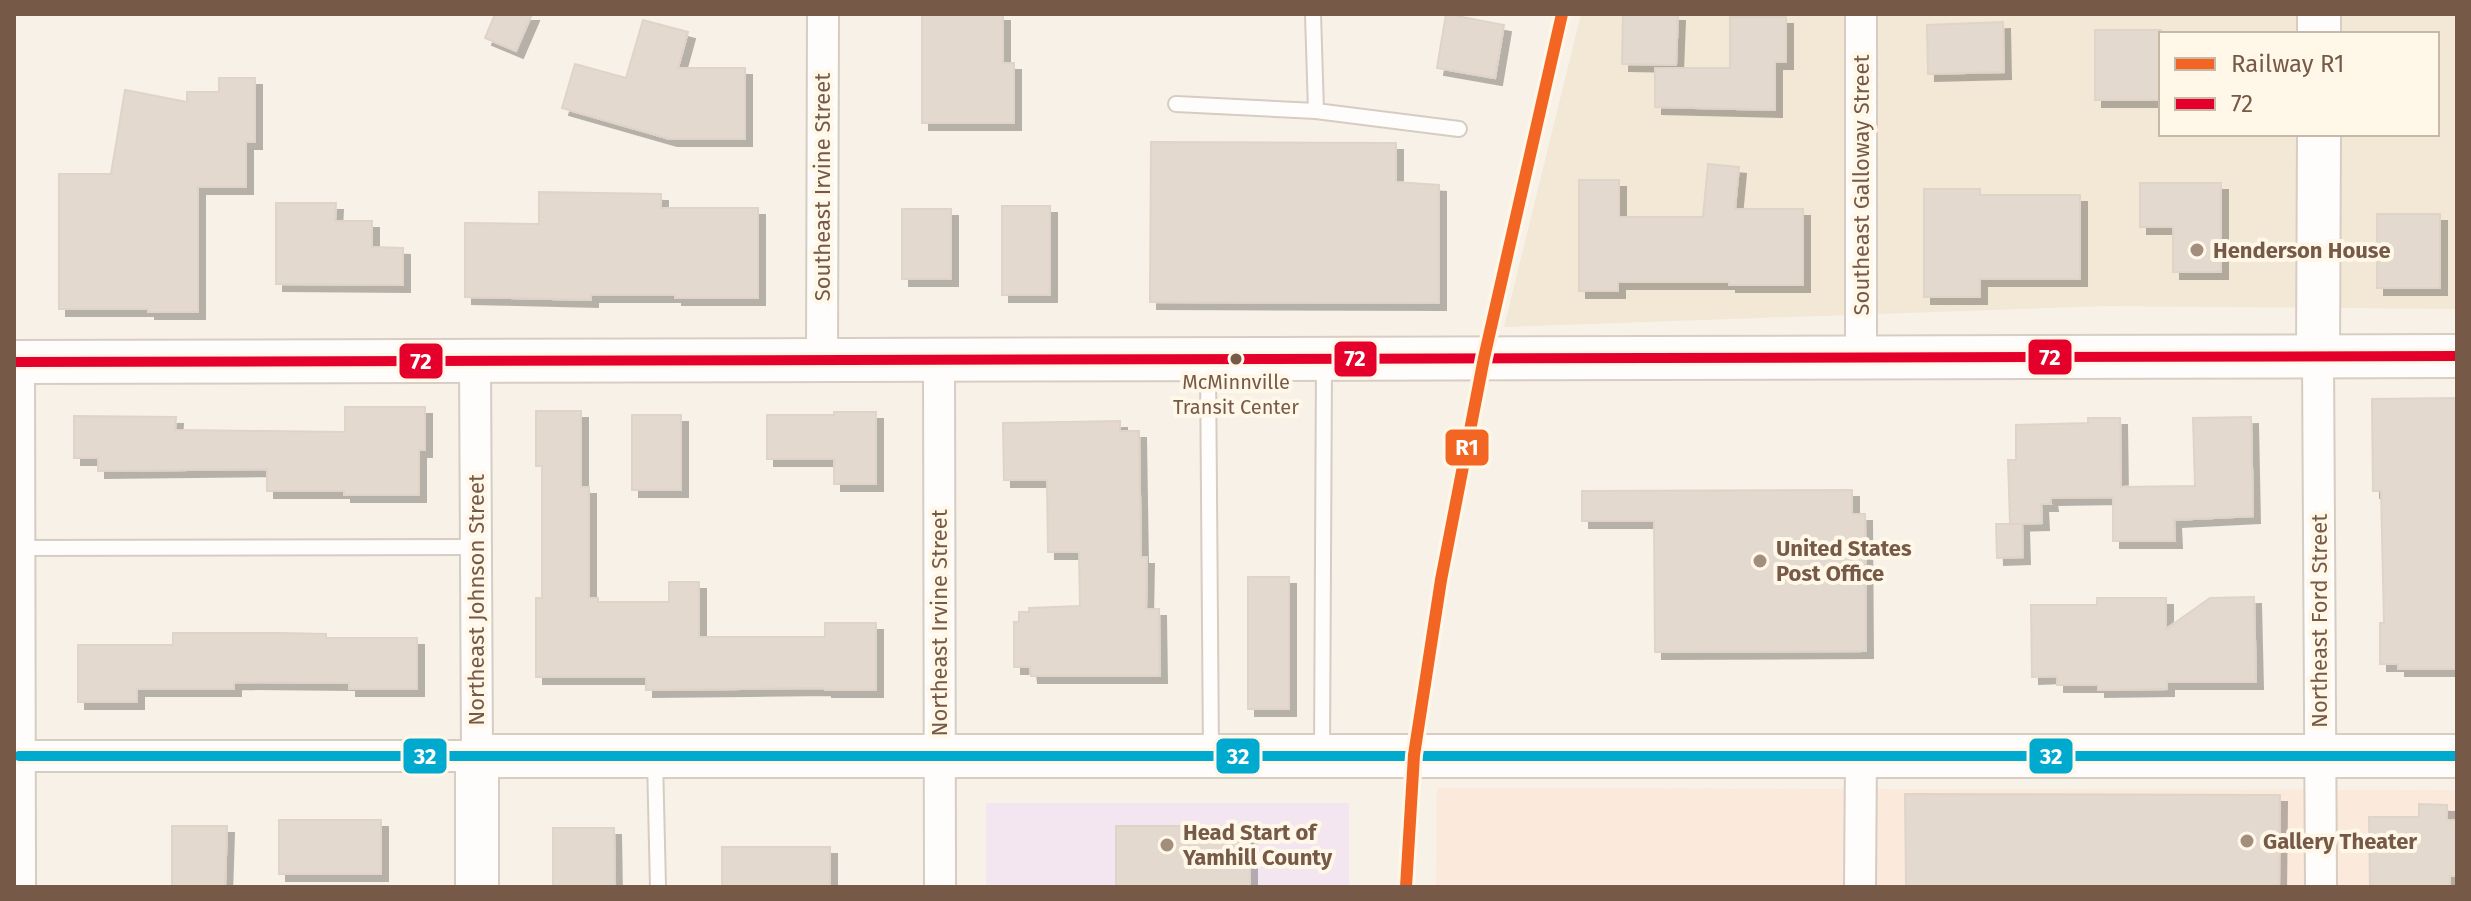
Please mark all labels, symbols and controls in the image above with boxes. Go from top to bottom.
legend [2159,32,2439,136]
text: Railway R1 [2231,50,2345,78]
street label: Southeast Galloway Street [1848,55,1875,315]
street label: Southeast Irvine Street [809,73,836,301]
text: 72 [2231,90,2253,118]
place label: Henderson House [2213,237,2391,264]
marker: Henderson House [2188,241,2206,259]
line badge: 72 [2027,338,2073,376]
line badge: 72 [1333,340,1378,378]
line badge: 72 [398,342,444,380]
text: 72 [2039,344,2061,371]
text: 72 [1344,345,1366,372]
text: 72 [410,348,432,375]
marker: McMinnville Transit Center [1228,351,1244,367]
place label: McMinnville Transit Center [1173,370,1299,419]
line badge: R1 [1444,428,1490,467]
text: R1 [1455,434,1479,461]
street label: Northeast Johnson Street [463,474,490,726]
street label: Northeast Irvine Street [926,509,953,737]
street label: Northeast Ford Street [2306,514,2333,728]
place label: United States Post Office [1776,535,1912,587]
marker: United States Post Office [1751,552,1769,570]
line badge: 32 [402,737,448,775]
line badge: 32 [1215,737,1261,775]
line badge: 32 [2028,737,2074,775]
text: 32 [413,743,436,770]
text: 32 [1226,743,1249,770]
text: 32 [2039,743,2062,770]
place label: Head Start of Yamhill County [1182,819,1333,871]
place label: Gallery Theater [2263,828,2417,855]
marker: Gallery Theater [2238,832,2256,850]
marker: Head Start of Yamhill County [1158,836,1176,854]

